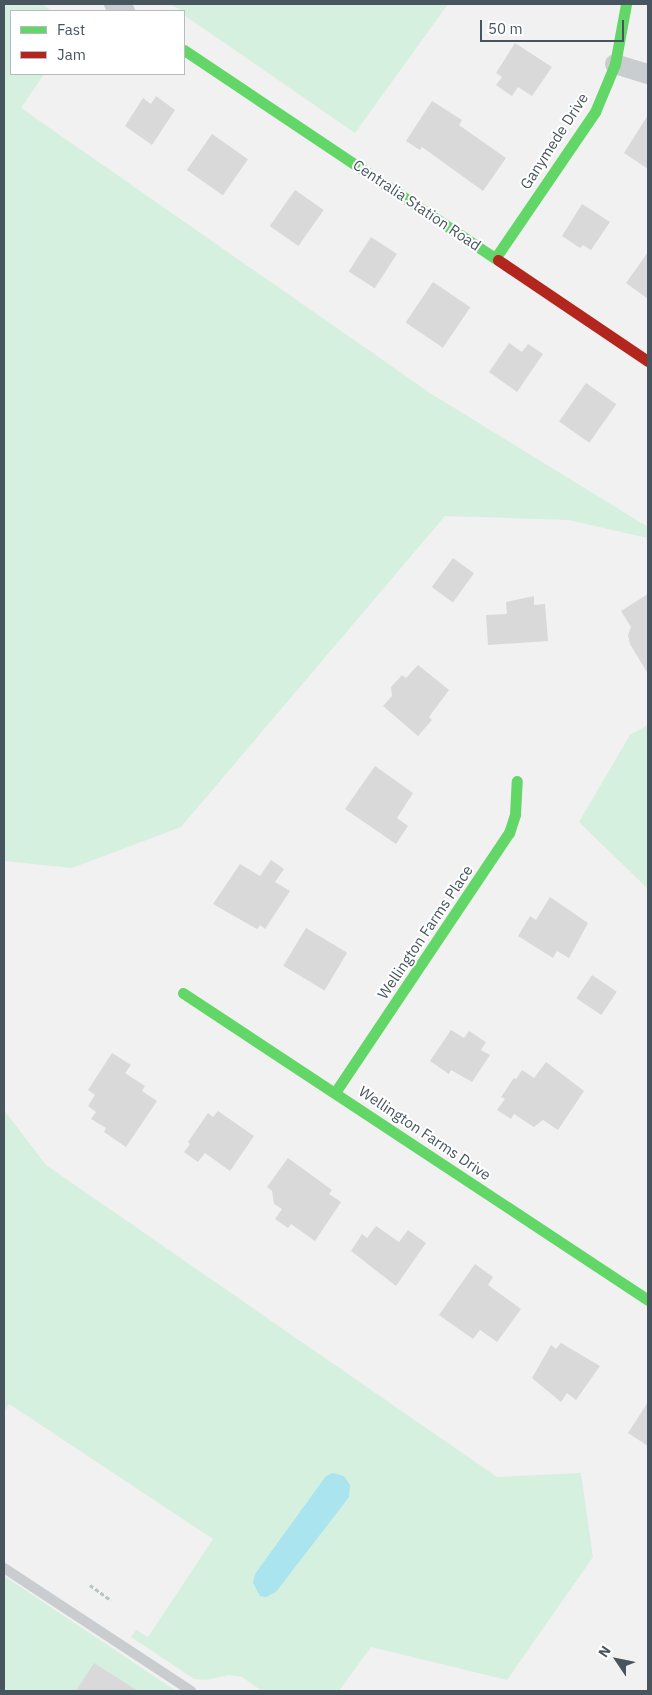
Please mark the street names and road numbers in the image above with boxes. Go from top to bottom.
street label: Ganymede Drive [516,90,592,192]
street label: Centralia Station Road [350,156,484,254]
street label: Wellington Farms Place [374,862,476,1002]
street label: Wellington Farms Drive [356,1082,494,1184]

